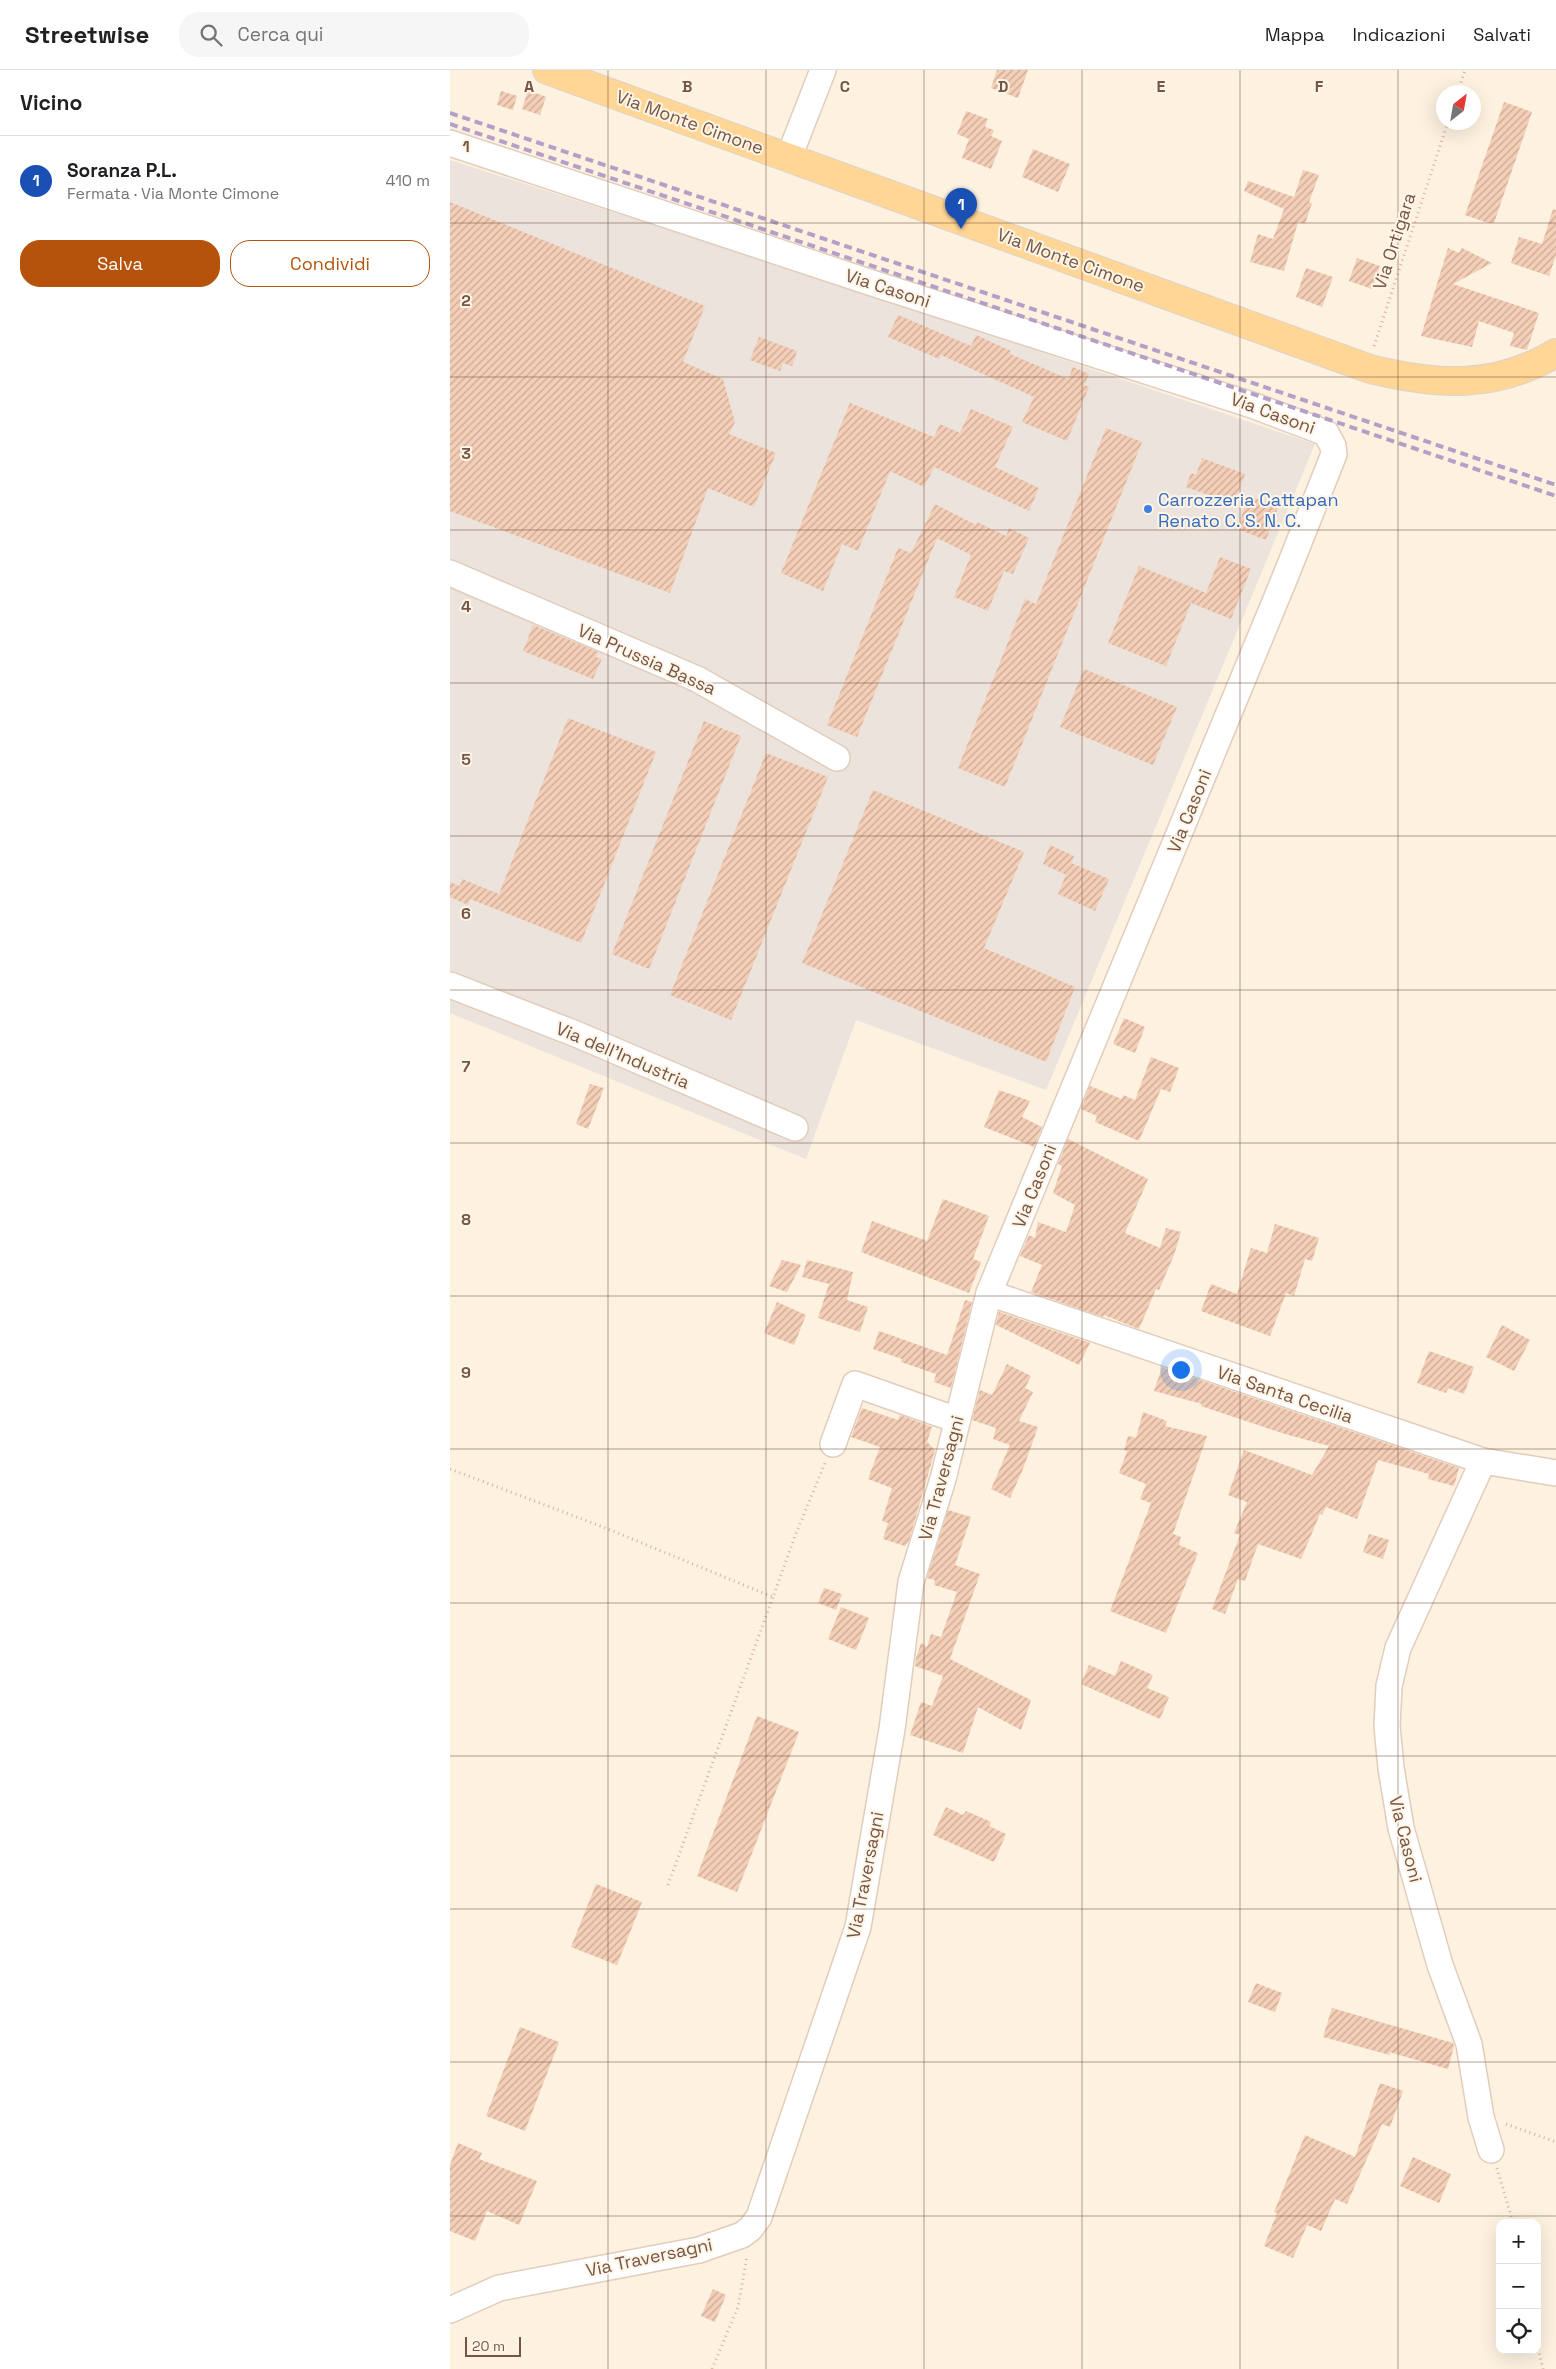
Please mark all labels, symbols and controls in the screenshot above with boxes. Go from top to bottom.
search box [179,12,529,57]
text: Streetwise [25,19,149,50]
icon: search [197,21,225,49]
text: Cerca qui [237,22,323,47]
text: Mappa [1265,23,1324,46]
text: Indicazioni [1352,23,1445,46]
text: Salvati [1473,23,1531,46]
text: A [524,76,534,97]
text: B [682,76,692,97]
text: C [840,76,850,97]
text: D [998,76,1008,97]
text: E [1157,76,1166,97]
text: F [1315,76,1324,97]
street label: Via Monte Cimone [613,85,767,159]
north arrow [1436,85,1481,130]
text: Vicino [20,89,82,116]
text: 1 [462,136,470,157]
text: Soranza P.L. [67,158,177,183]
text: 1 [32,170,40,191]
text: 410 m [386,170,430,191]
text: Fermata · Via Monte Cimone [67,183,279,204]
pin: 1 [945,188,977,229]
street label: Via Ortigara [1367,190,1421,292]
street label: Via Monte Cimone [994,223,1148,297]
button: Salva [20,240,220,287]
button: Condividi [230,240,430,287]
street label: Via Casoni [842,263,934,313]
text: 2 [461,290,471,311]
street label: Via Casoni [1228,387,1318,439]
text: 3 [461,443,471,464]
place label: Carrozzeria Cattapan Renato C. S. N. C. [1158,488,1339,532]
marker: Carrozzeria Cattapan Renato C. S. N. C. [1142,503,1154,515]
text: 4 [461,596,471,617]
street label: Via Prussia Bassa [574,618,720,700]
text: 5 [461,749,471,770]
street label: Via Casoni [1162,766,1216,856]
text: 6 [461,903,471,924]
street label: Via dell'Industria [553,1016,693,1094]
text: 7 [462,1056,471,1077]
street label: Via Casoni [1007,1141,1061,1231]
text: 8 [461,1209,471,1230]
your location [1168,1357,1194,1383]
street label: Via Santa Cecilia [1214,1360,1356,1428]
text: 9 [461,1362,471,1383]
street label: Via Traversagni [913,1413,969,1543]
street label: Via Casoni [1384,1793,1428,1885]
street label: Via Traversagni [841,1810,889,1940]
map controls [1496,2219,1541,2354]
button: + [1496,2219,1541,2264]
street label: Via Traversagni [584,2232,714,2282]
button: − [1496,2264,1541,2309]
button: locate [1496,2309,1541,2354]
scale bar [465,2334,521,2357]
text: 20 m [472,2337,505,2355]

